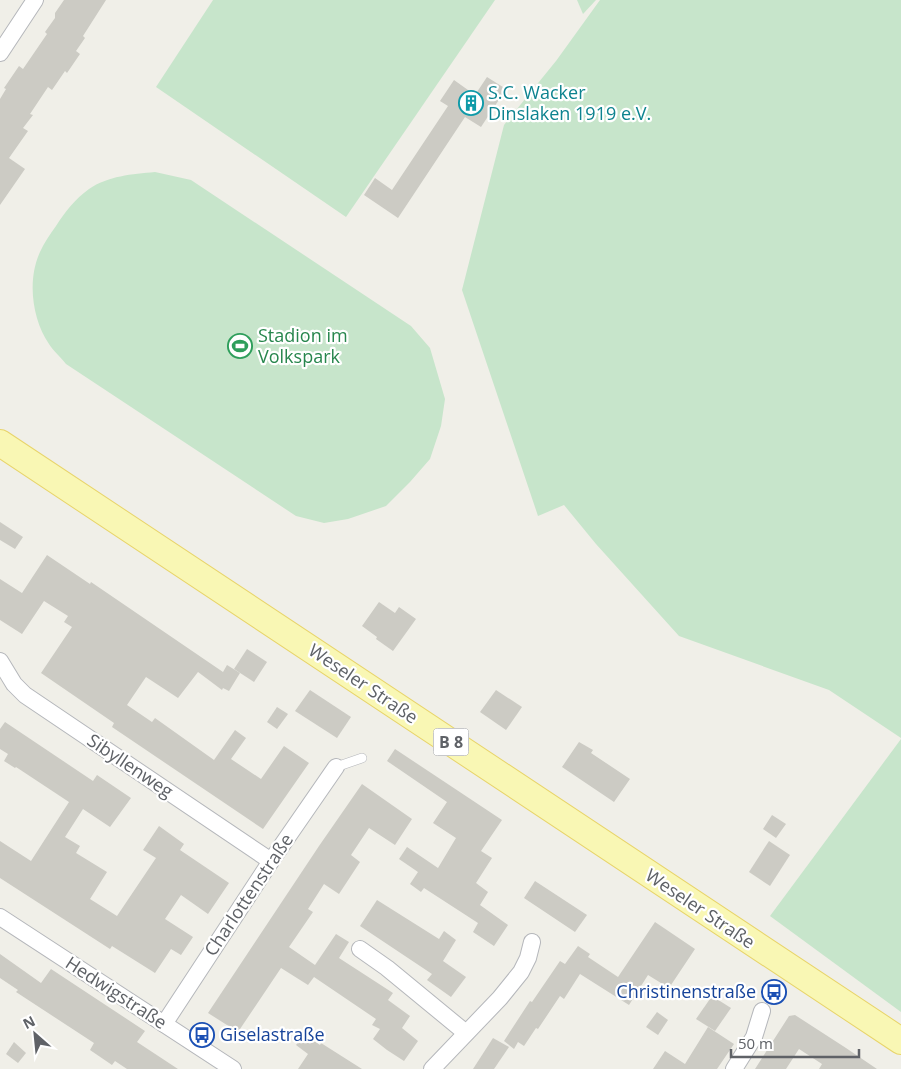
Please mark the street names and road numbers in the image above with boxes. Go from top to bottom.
street label: Weseler Straße [304,638,423,729]
street label: Sibyllenweg [83,728,178,803]
road number: B 8 [434,729,468,756]
street label: Charlottenstraße [198,829,298,960]
street label: Weseler Straße [641,863,760,954]
street label: Hedwigstraße [61,950,172,1034]

